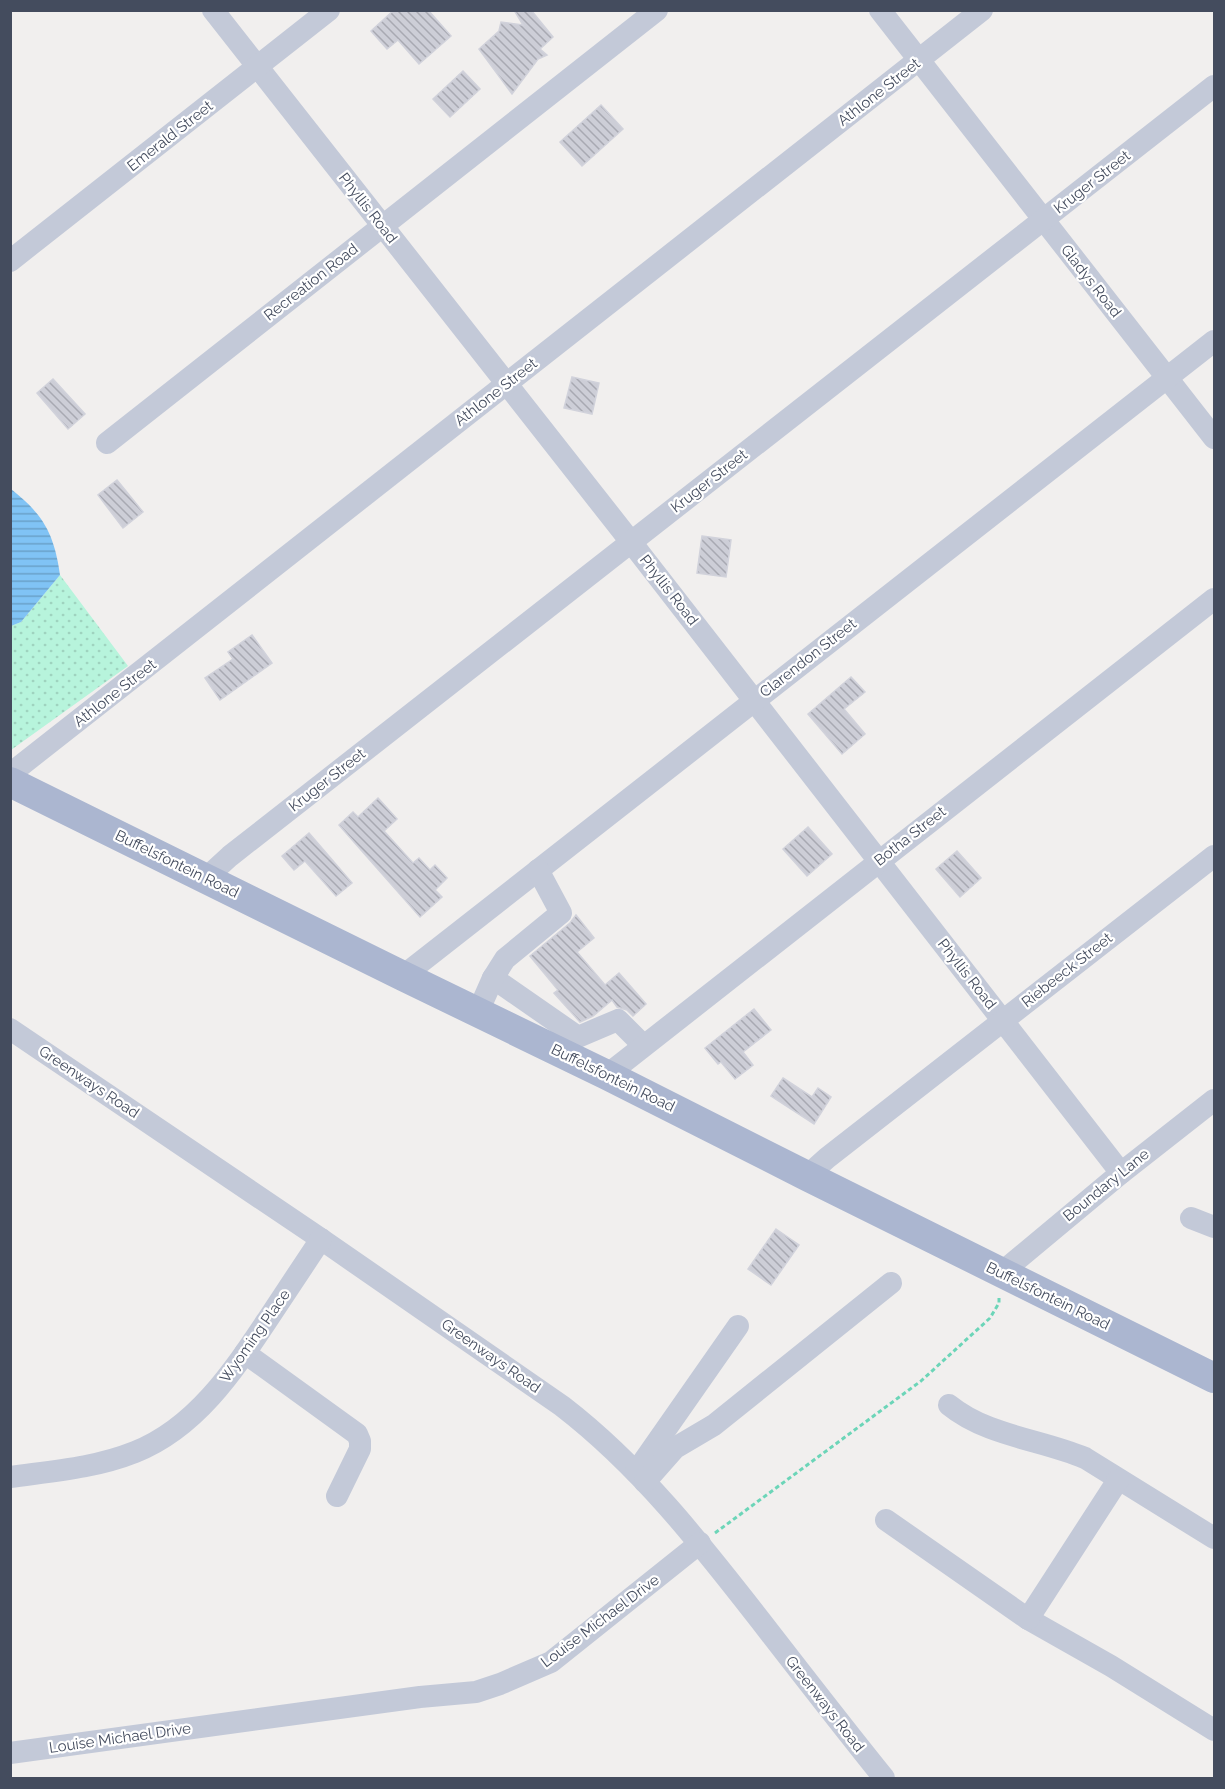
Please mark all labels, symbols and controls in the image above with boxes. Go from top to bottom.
street label: Athlone Street [834,54,924,130]
street label: Emerald Street [124,97,216,175]
street label: Kruger Street [1050,147,1134,217]
street label: Phyllis Road [335,169,401,247]
street label: Recreation Road [260,240,362,324]
street label: Gladys Road [1057,241,1125,321]
street label: Athlone Street [451,354,541,430]
street label: Kruger Street [667,446,751,516]
street label: Phyllis Road [636,551,702,629]
street label: Clarendon Street [756,615,860,701]
street label: Athlone Street [70,655,160,731]
street label: Kruger Street [285,745,369,815]
street label: Botha Street [871,802,949,870]
street label: Buffelsfontein Road [112,826,242,902]
street label: Riebeeck Street [1018,929,1116,1011]
street label: Phyllis Road [934,935,1000,1013]
street label: Buffelsfontein Road [548,1040,678,1116]
street label: Greenways Road [36,1042,142,1122]
street label: Boundary Lane [1059,1145,1153,1225]
street label: Buffelsfontein Road [983,1258,1113,1334]
street label: Wyoming Place [216,1286,294,1386]
street label: Greenways Road [438,1315,544,1397]
street label: Louise Michael Drive [537,1571,663,1671]
street label: Greenways Road [782,1652,868,1756]
street label: Louise Michael Drive [48,1719,192,1757]

